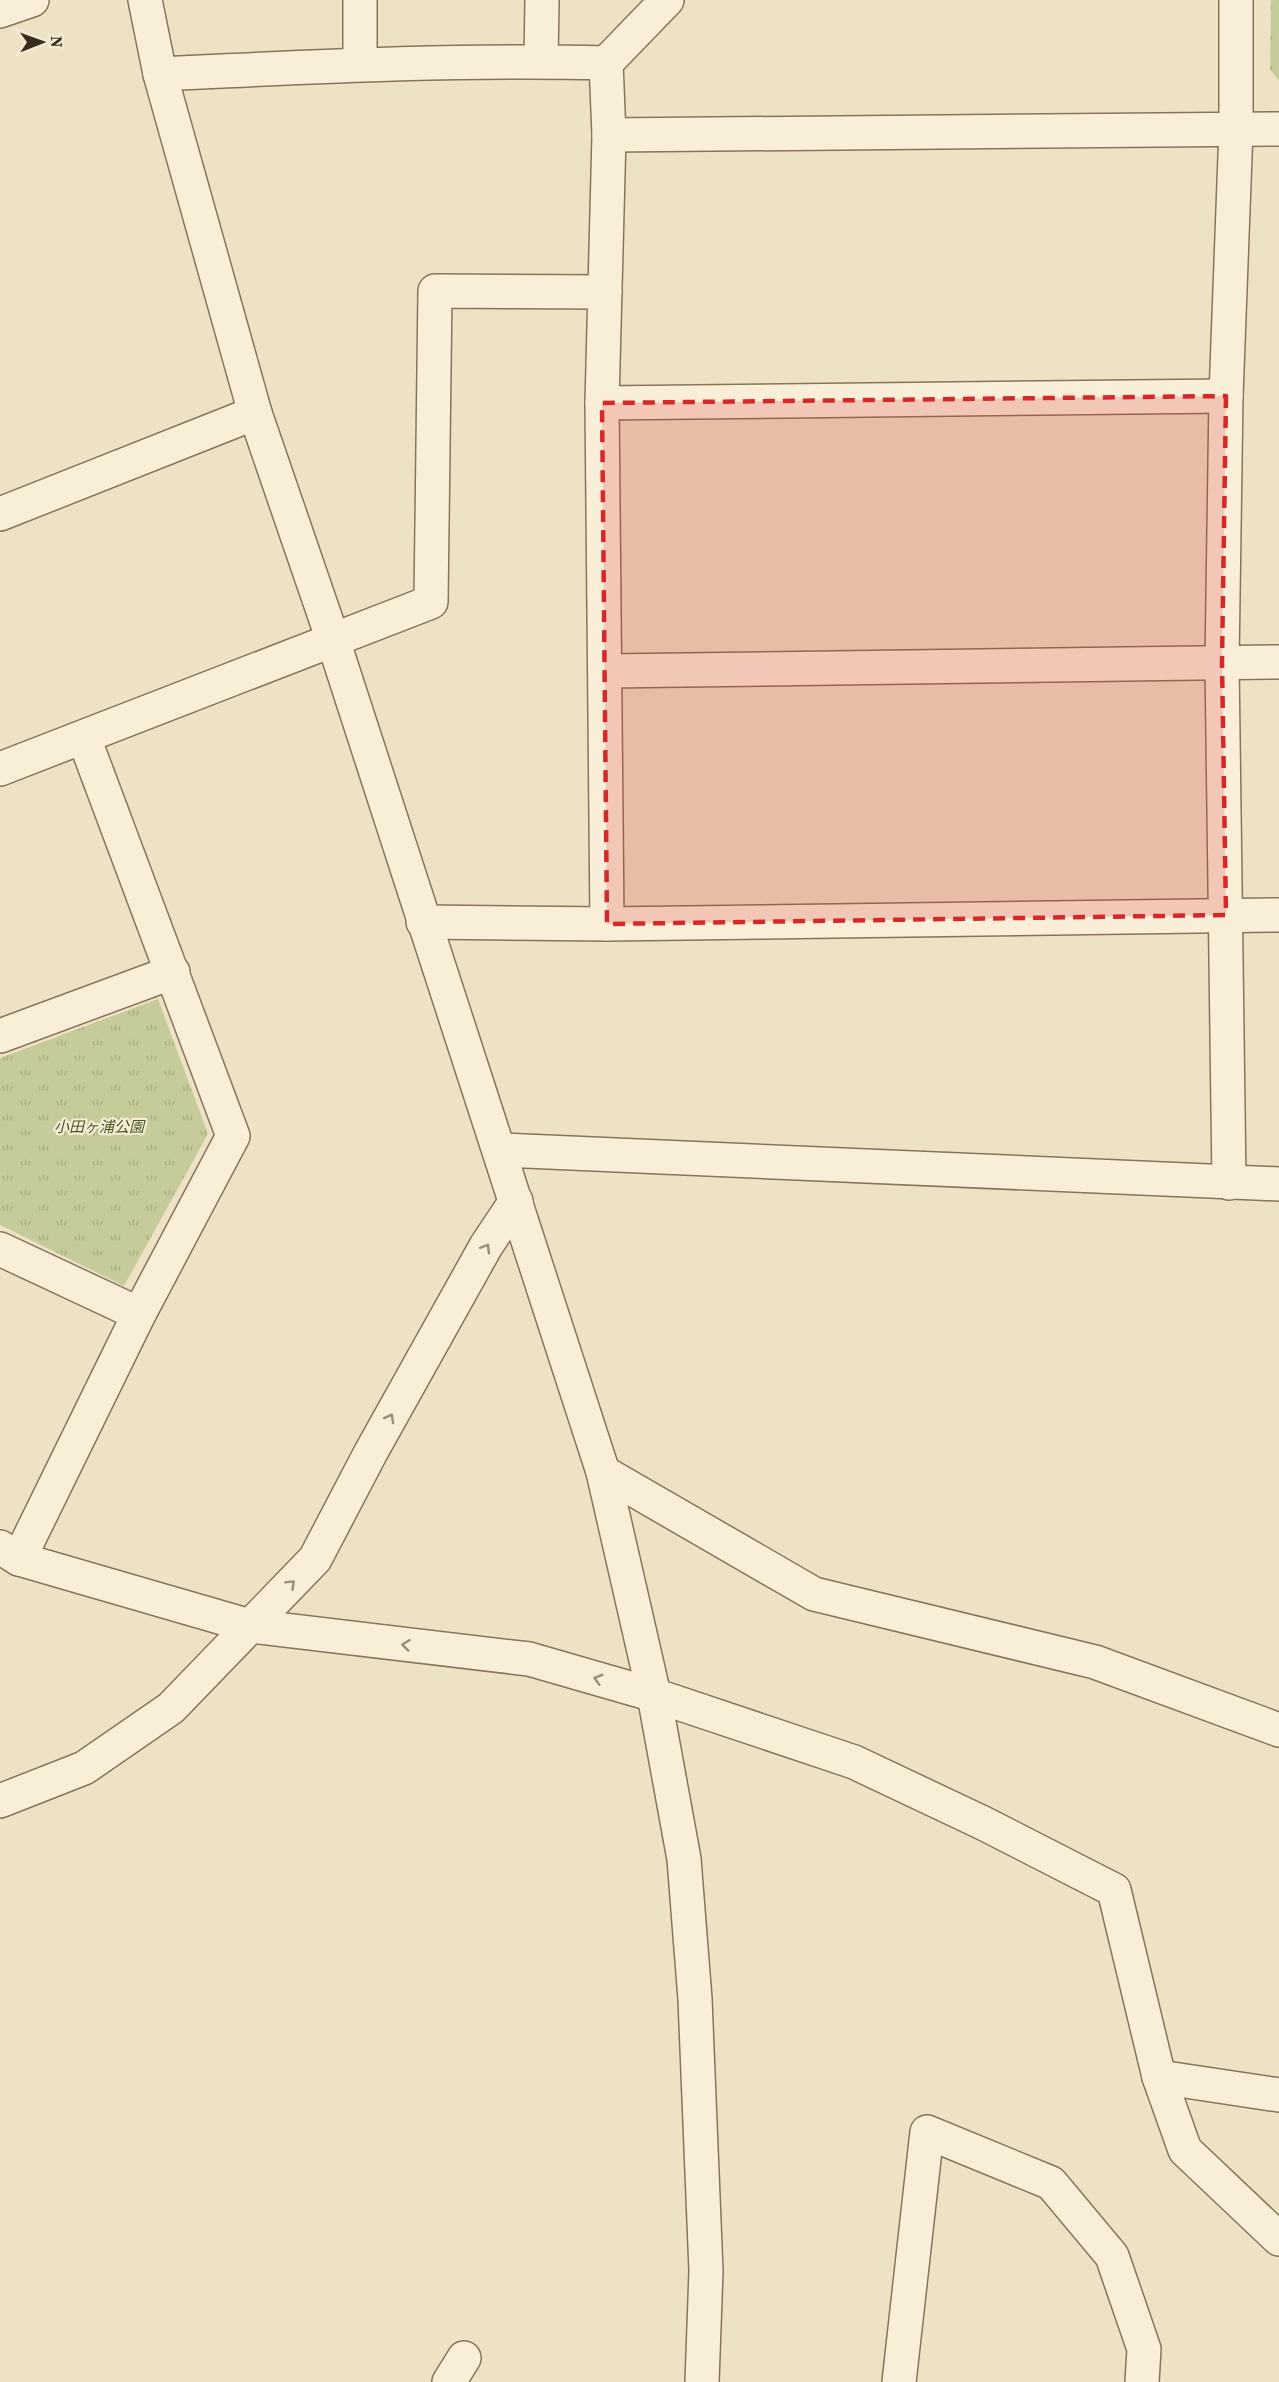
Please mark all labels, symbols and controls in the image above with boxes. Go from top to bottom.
north arrow [12,12,72,72]
text: N [46,36,68,48]
park label: 小田ヶ浦公園 [54,1116,146,1137]
one-way arrow [478,1244,490,1254]
one-way arrow [383,1414,394,1424]
one-way arrow [284,1581,295,1591]
one-way arrow [402,1639,411,1651]
one-way arrow [593,1674,604,1686]

